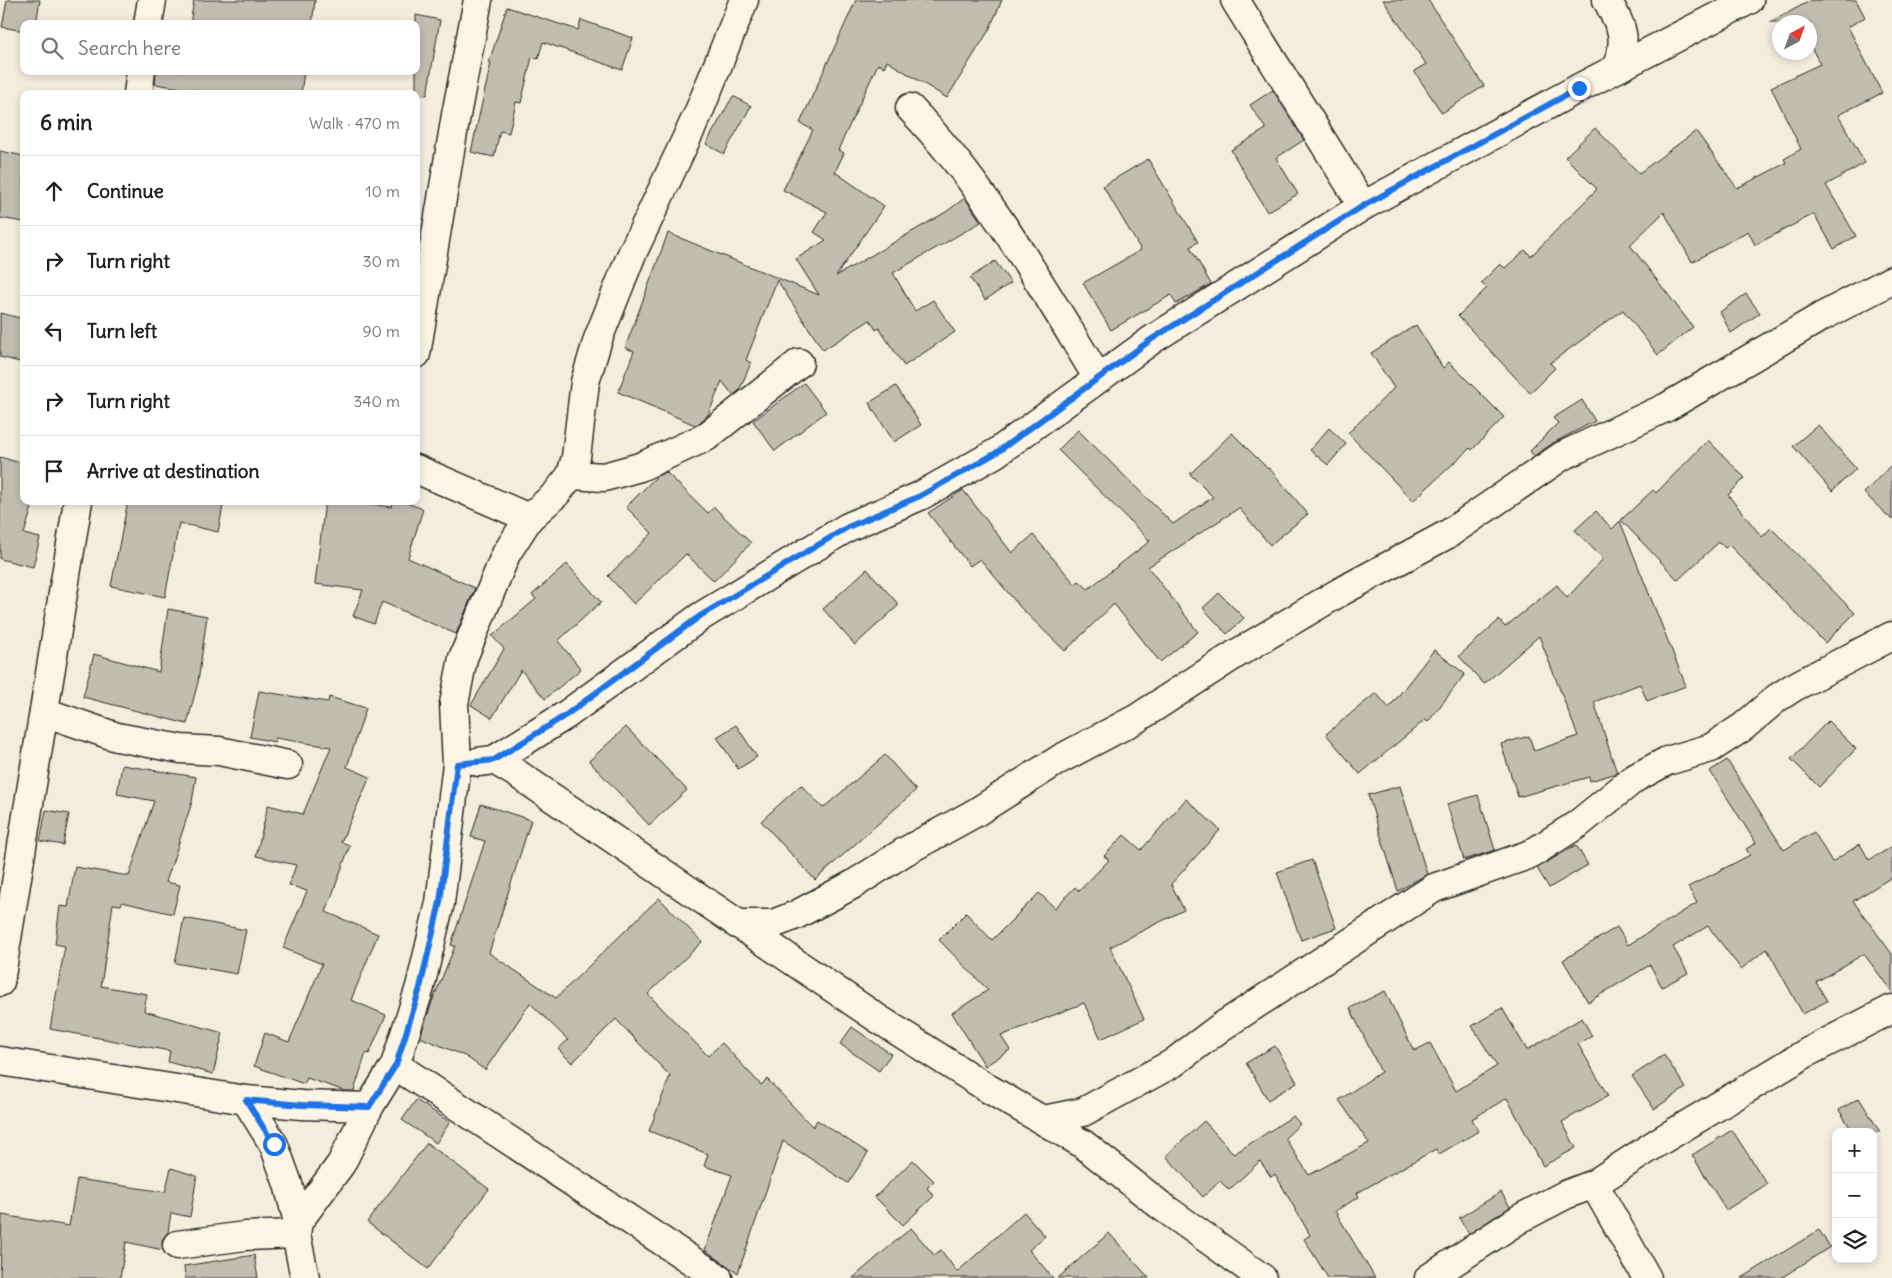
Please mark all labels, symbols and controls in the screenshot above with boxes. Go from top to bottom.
north arrow [1772,15,1817,60]
search box [20,20,420,75]
icon: search [38,34,66,62]
text: Search here [78,36,181,60]
route end [1568,77,1591,100]
text: 6 min [40,109,92,136]
text: Walk · 470 m [309,113,400,133]
icon: ahead [40,177,68,205]
text: Continue [87,179,164,203]
text: 10 m [365,181,400,201]
icon: right [40,247,68,275]
text: Turn right [87,249,170,273]
text: 30 m [363,251,400,271]
icon: left [40,317,68,345]
text: Turn left [87,319,157,343]
text: 90 m [362,321,400,341]
icon: right [40,387,68,415]
text: Turn right [87,389,170,413]
text: 340 m [353,391,400,411]
icon: arrive [40,457,68,485]
text: Arrive at destination [87,459,260,483]
map controls [1832,1128,1877,1263]
button: + [1832,1128,1877,1173]
route start [263,1133,286,1156]
button: − [1832,1173,1877,1218]
button: layers [1832,1218,1877,1263]

